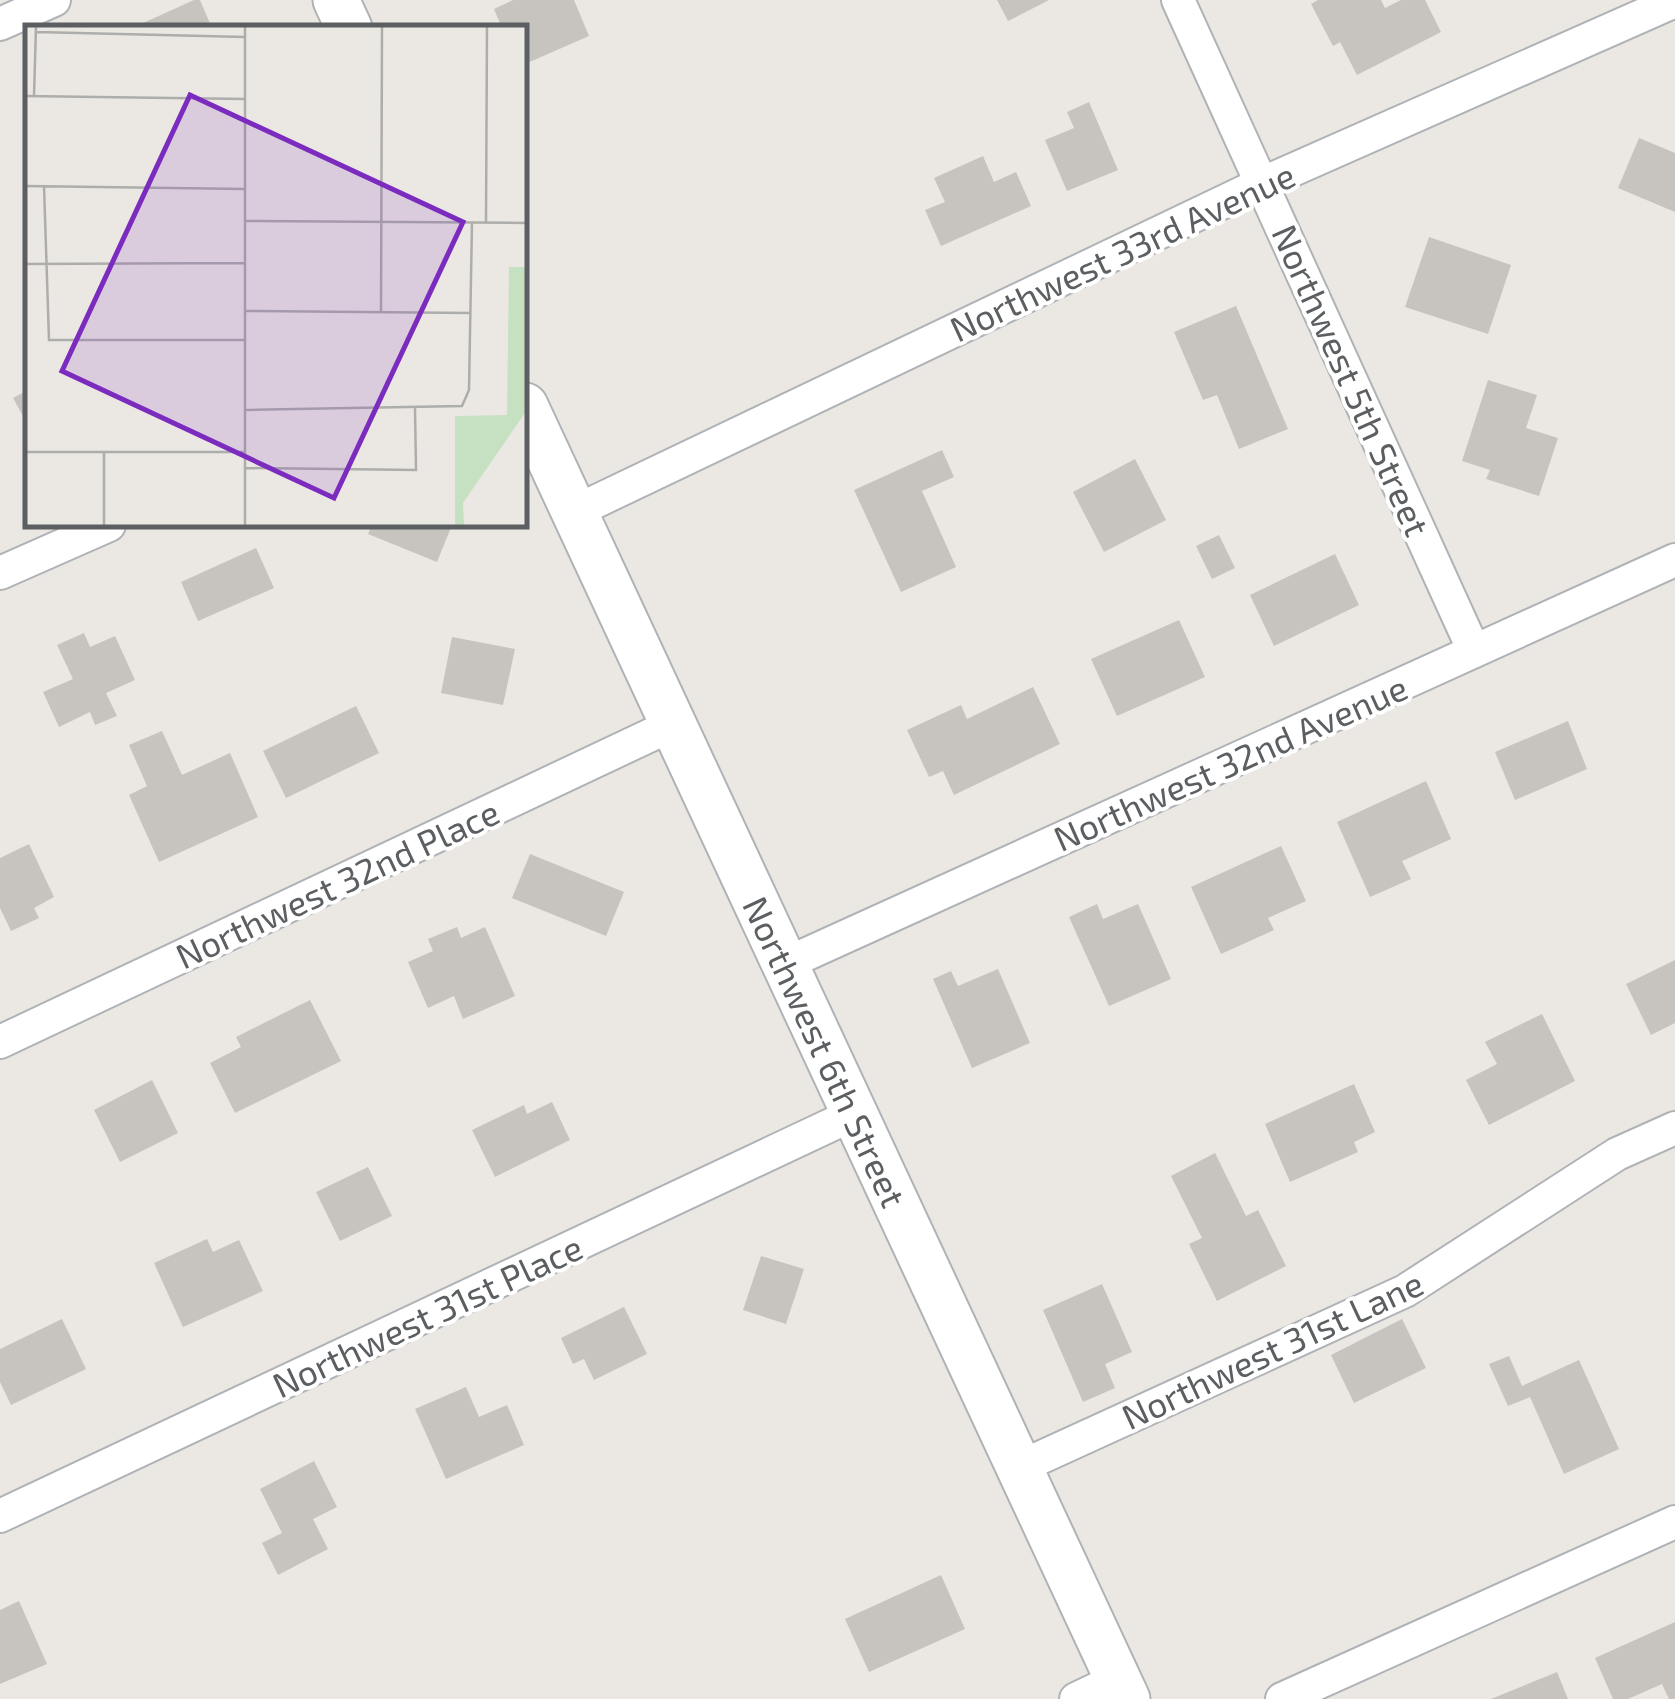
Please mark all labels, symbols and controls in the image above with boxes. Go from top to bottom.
inset map [25,25,528,528]
street label: Northwest 33rd Avenue [943,153,1301,349]
street label: Northwest 5th Street [1264,218,1440,542]
street label: Northwest 32nd Avenue [1047,665,1413,859]
street label: Northwest 32nd Place [169,790,505,976]
street label: Northwest 6th Street [735,890,916,1213]
street label: Northwest 31st Place [265,1225,589,1405]
street label: Northwest 31st Lane [1115,1261,1429,1437]

